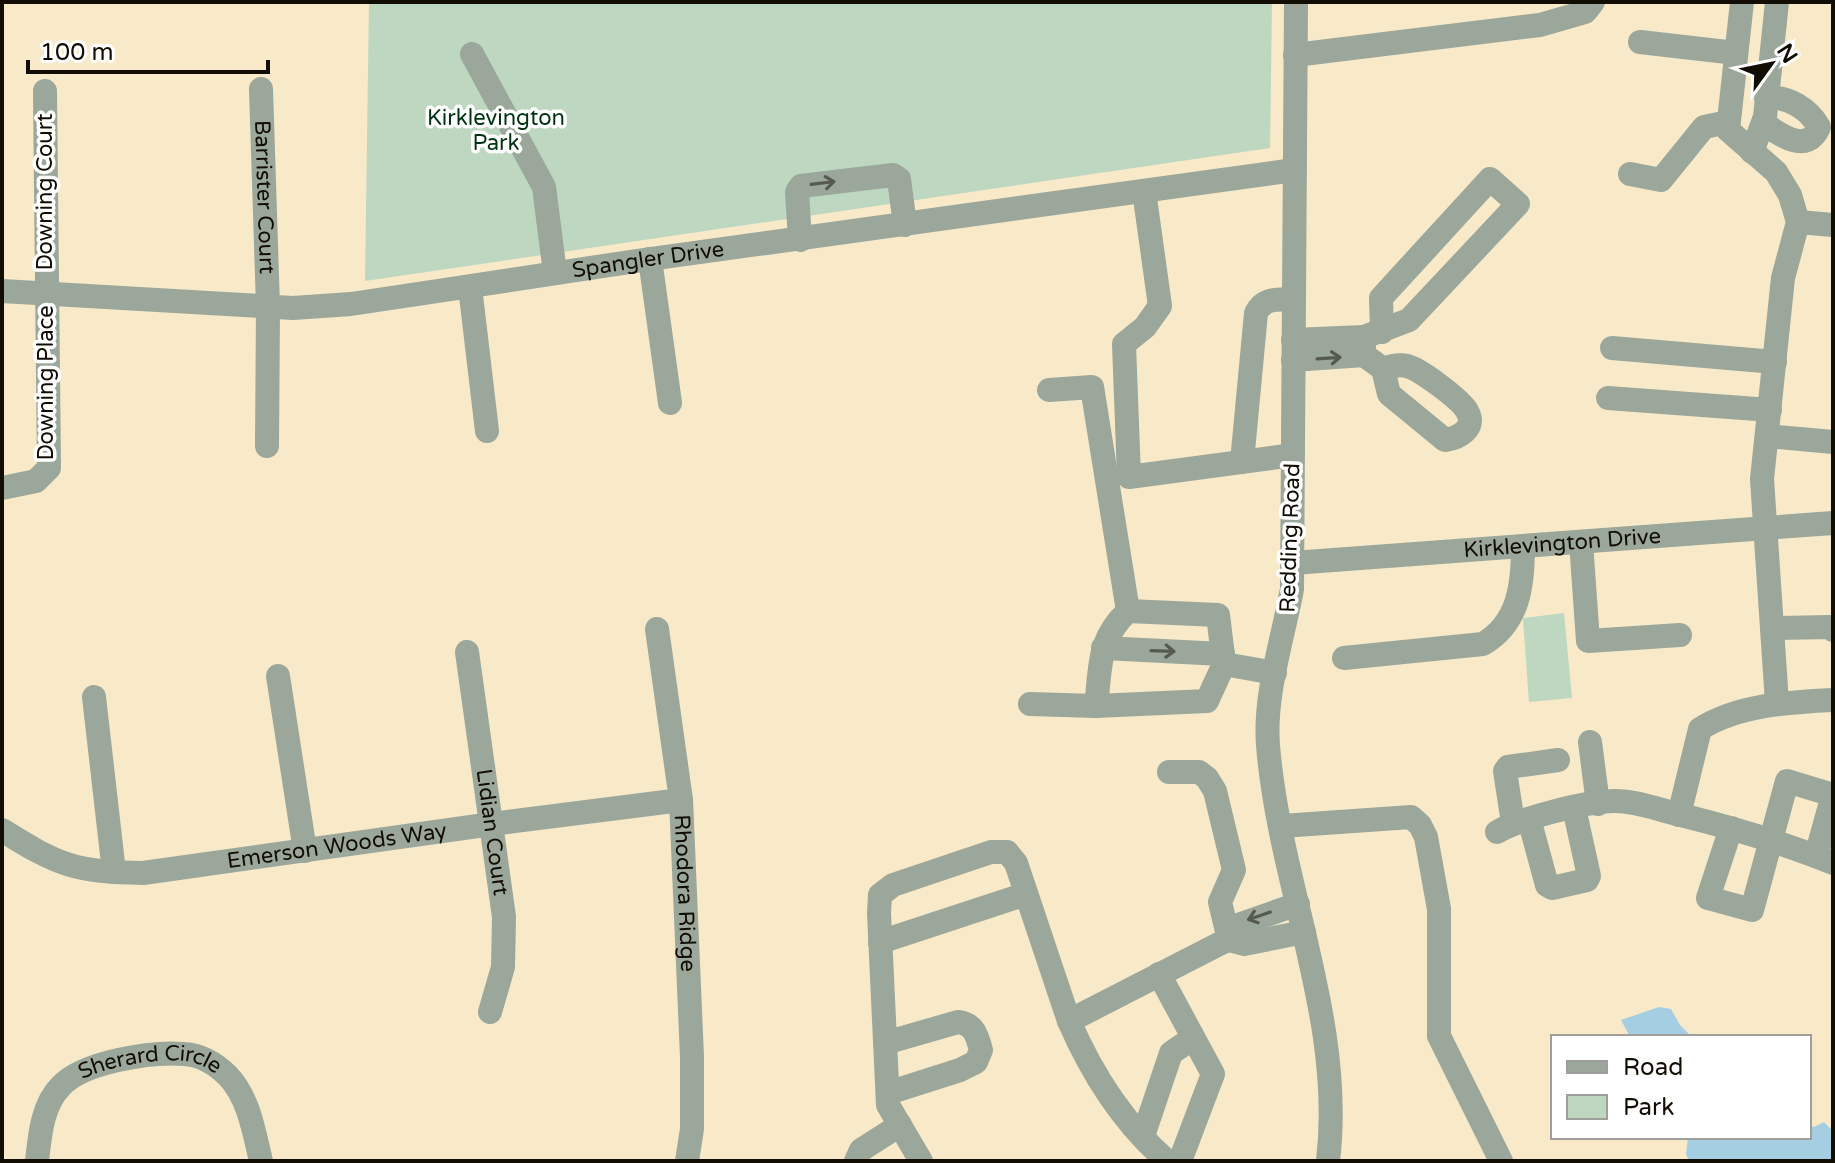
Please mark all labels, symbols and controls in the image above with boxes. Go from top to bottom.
scale bar [28,24,268,74]
north arrow [1731,24,1811,104]
text: 100 m [40,38,114,67]
text: N [1771,39,1803,68]
park label: Kirklevington Park [427,105,565,156]
street label: Downing Court [32,113,58,271]
street label: Barrister Court [249,120,280,274]
one-way arrow [809,176,836,191]
street label: Spangler Drive [570,236,726,284]
street label: Downing Place [33,305,59,461]
one-way arrow [1315,350,1342,365]
street label: Redding Road [1274,463,1306,613]
street label: Kirklevington Drive [1463,523,1662,563]
one-way arrow [1149,644,1176,659]
street label: Lidian Court [470,767,514,897]
street label: Rhodora Ridge [669,814,701,973]
street label: Emerson Woods Way [225,817,448,874]
one-way arrow [1247,910,1272,925]
legend [1551,1035,1811,1139]
street label: Sherard Circle [74,1040,227,1085]
text: Road [1623,1053,1683,1082]
text: Park [1623,1093,1674,1122]

